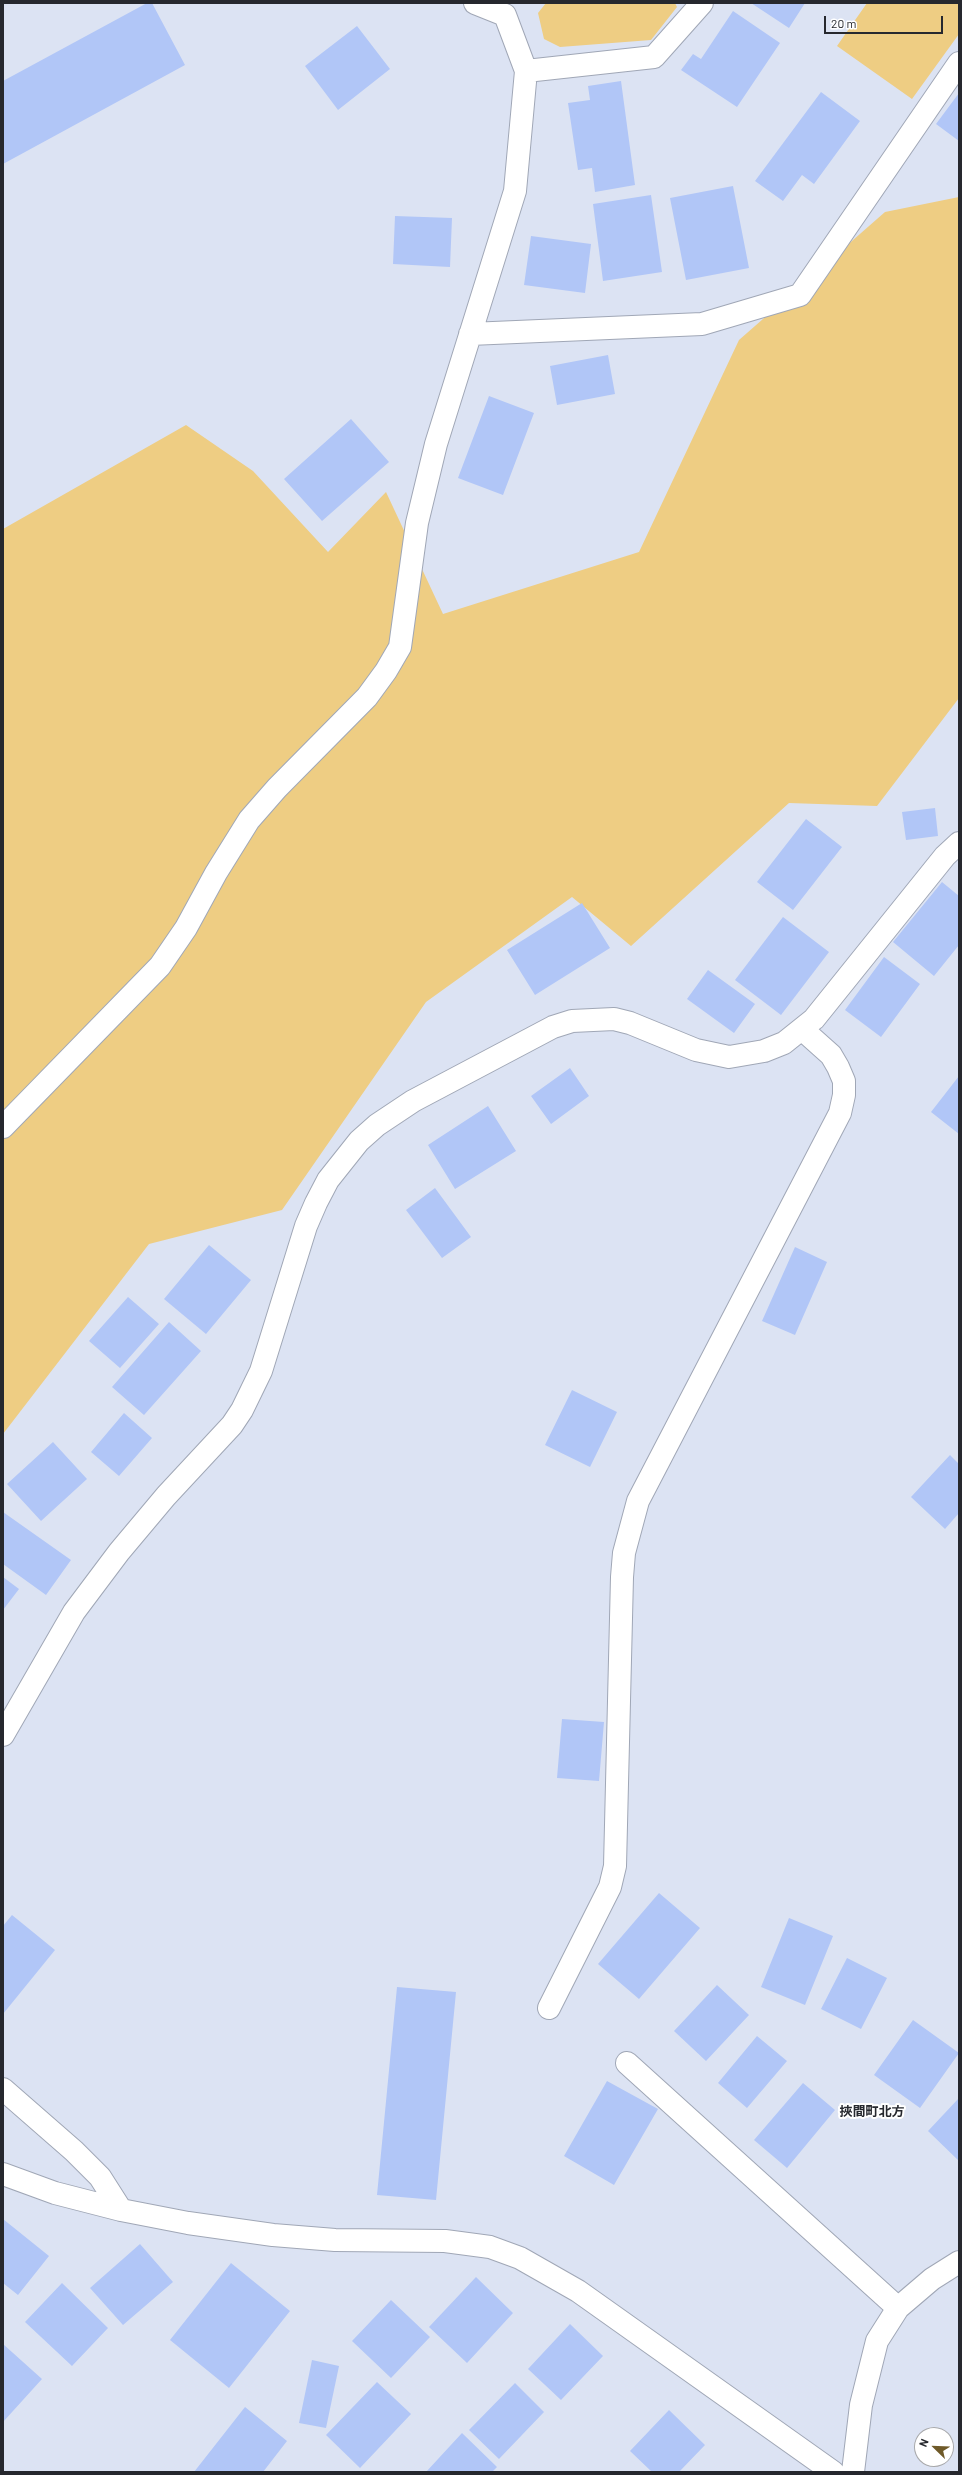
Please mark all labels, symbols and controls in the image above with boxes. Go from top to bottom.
scale bar [826,8,945,34]
text: 20 m [831,16,857,30]
district label: 挾間町北方 [840,2104,904,2120]
north arrow [914,2427,954,2467]
text: N [916,2437,931,2448]

